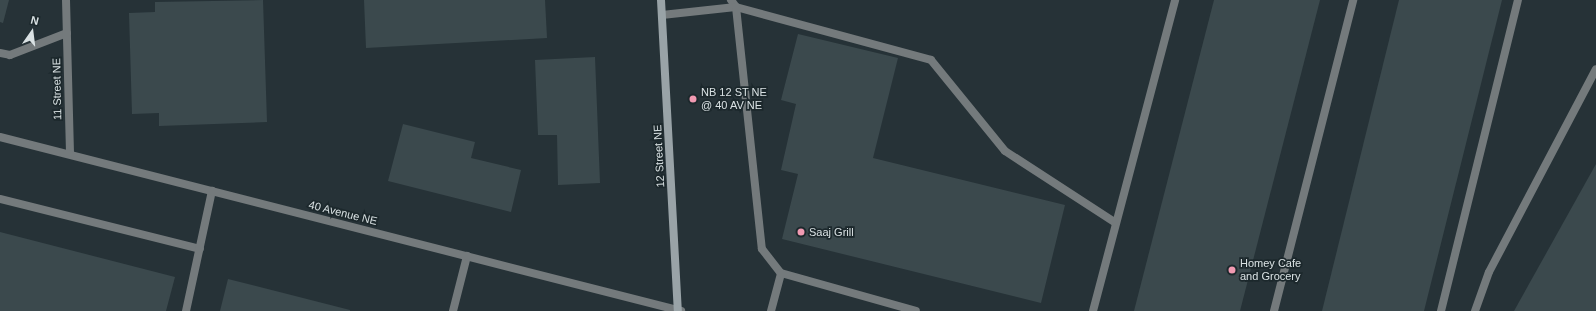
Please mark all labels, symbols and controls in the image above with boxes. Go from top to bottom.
north arrow [12,12,52,52]
text: N [30,14,40,27]
street label: 11 Street NE [50,58,64,120]
place label: NB 12 ST NE @ 40 AV NE [701,86,767,112]
marker: NB 12 ST NE @ 40 AV NE [688,94,698,104]
street label: 12 Street NE [651,124,667,188]
street label: 40 Avenue NE [307,198,379,228]
place label: Saaj Grill [809,225,854,239]
marker: Saaj Grill [796,227,806,237]
place label: Homey Cafe and Grocery [1240,257,1301,283]
marker: Homey Cafe and Grocery [1227,265,1237,275]

